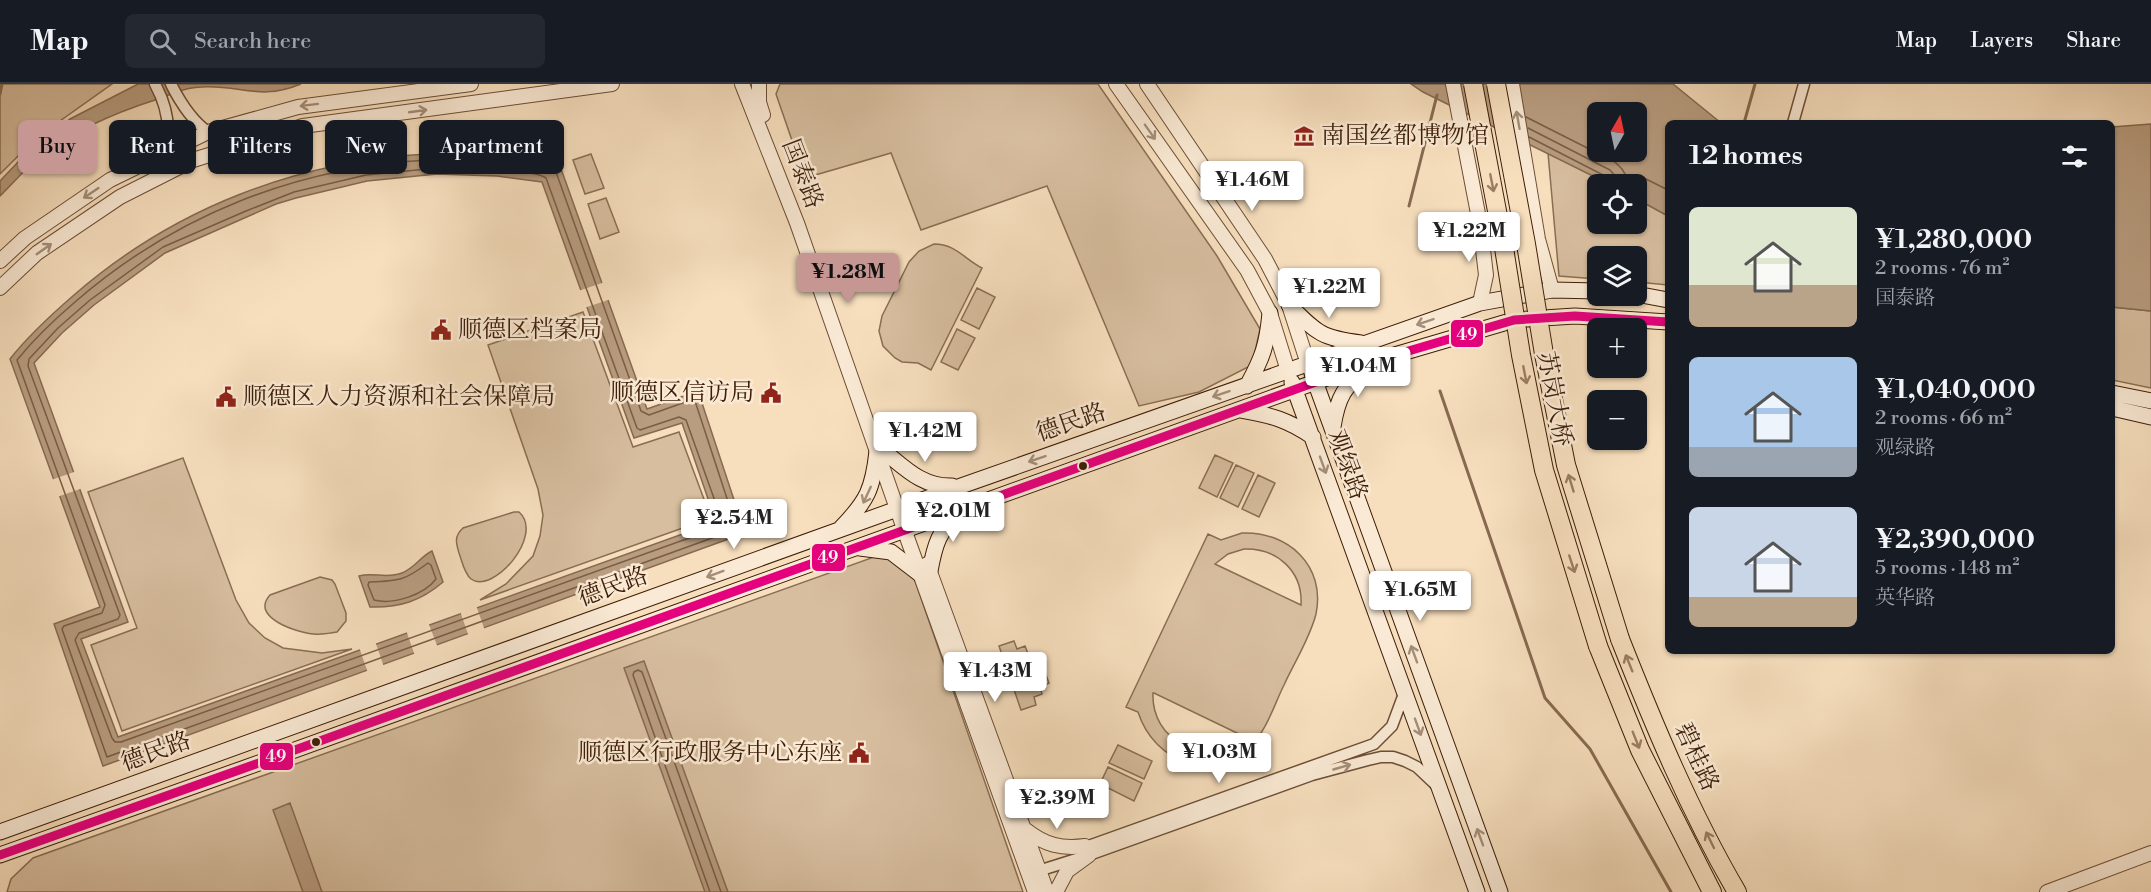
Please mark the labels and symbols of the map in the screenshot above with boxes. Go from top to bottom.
one-way arrow [300,100,320,111]
north arrow [1587,102,1647,162]
one-way arrow [407,106,427,117]
one-way arrow [1512,111,1523,130]
place label: 南国丝都博物馆 [1321,121,1489,151]
one-way arrow [1144,123,1156,139]
museum icon: 南国丝都博物馆 [1292,124,1316,148]
street label: 国泰路 [775,135,829,213]
pin: ¥1.46M [1203,161,1301,212]
one-way arrow [1487,172,1498,192]
one-way arrow [83,187,100,199]
pin: ¥1.22M [1420,212,1518,263]
one-way arrow [35,243,51,255]
pin: ¥1.28M [799,253,897,304]
pin: ¥1.22M [1280,268,1378,319]
place label: 顺德区档案局 [458,315,602,345]
public building icon: 顺德区档案局 [429,318,453,342]
one-way arrow [1416,318,1435,329]
line badge: 49 [1450,319,1484,348]
text: 49 [1457,325,1477,345]
pin: ¥1.04M [1309,347,1407,398]
street label: 苏岗大桥 [1530,349,1578,449]
one-way arrow [1520,365,1531,384]
place label: 顺德区信访局 [610,378,754,408]
public building icon: 顺德区信访局 [759,381,783,405]
place label: 顺德区人力资源和社会保障局 [243,382,555,412]
public building icon: 顺德区人力资源和社会保障局 [214,385,238,409]
one-way arrow [1212,390,1231,401]
street label: 德民路 [1032,397,1110,449]
pin: ¥1.42M [876,412,974,463]
street label: 观绿路 [1321,426,1373,504]
one-way arrow [1028,455,1047,466]
one-way arrow [1319,455,1330,474]
unlabelled marker [1077,460,1089,472]
one-way arrow [1565,474,1576,493]
one-way arrow [860,485,872,503]
pin: ¥2.01M [904,492,1002,543]
pin: ¥2.54M [685,499,783,550]
line badge: 49 [811,543,846,572]
text: 49 [818,548,838,568]
one-way arrow [1567,554,1578,573]
street label: 德民路 [574,561,652,613]
one-way arrow [706,570,725,581]
pin: ¥1.65M [1371,571,1469,622]
one-way arrow [1407,645,1418,664]
pin: ¥1.43M [946,652,1044,703]
one-way arrow [1623,654,1634,673]
one-way arrow [1413,718,1424,736]
street label: 碧桂路 [1667,718,1725,796]
street label: 德民路 [117,726,195,778]
one-way arrow [1631,730,1642,748]
pin: ¥1.03M [1170,733,1268,784]
unlabelled marker [310,736,322,748]
place label: 顺德区行政服务中心东座 [578,738,842,768]
public building icon: 顺德区行政服务中心东座 [847,741,871,765]
line badge: 49 [259,742,294,771]
text: 49 [266,747,286,767]
one-way arrow [1332,761,1351,772]
pin: ¥2.39M [1008,779,1106,830]
one-way arrow [1474,828,1485,847]
one-way arrow [1704,832,1715,850]

